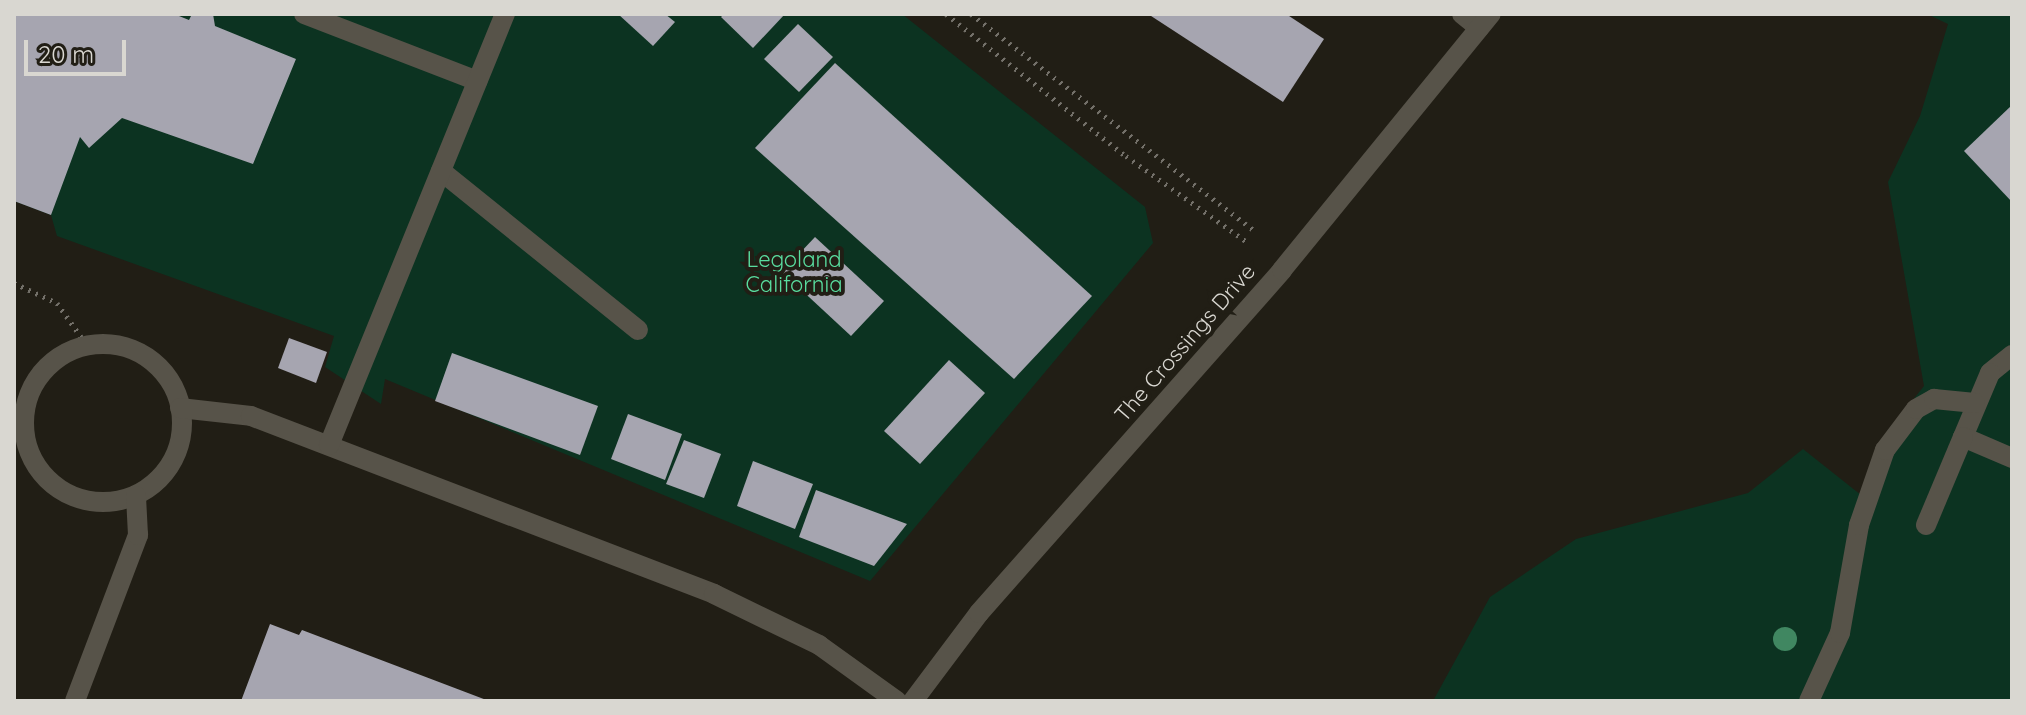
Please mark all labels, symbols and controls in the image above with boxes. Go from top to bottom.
scale bar [28,24,130,74]
text: 20 m [38,39,94,69]
park label: Legoland California [745,246,843,298]
street label: The Crossings Drive [1109,259,1261,427]

